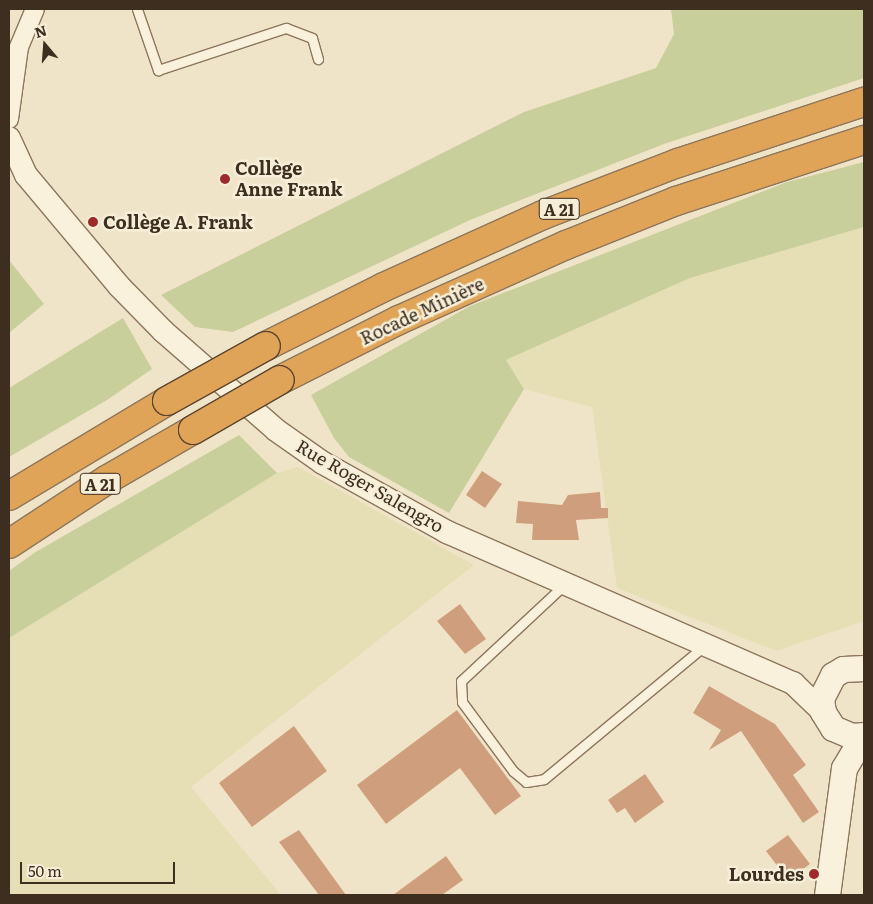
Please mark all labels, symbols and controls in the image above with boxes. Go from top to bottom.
text: N [32,19,49,42]
north arrow [20,20,70,70]
place label: Collège Anne Frank [235,158,343,200]
marker: Collège Anne Frank [219,173,231,185]
road number: A 21 [538,195,580,222]
place label: Collège A. Frank [103,211,253,233]
marker: Collège A. Frank [87,216,99,228]
street label: Rocade Minière [357,273,487,349]
street label: Rue Roger Salengro [292,435,448,537]
road number: A 21 [79,470,121,498]
scale bar [22,852,178,884]
text: 50 m [28,859,62,882]
place label: Lourdes [729,863,804,885]
marker: Lourdes [808,868,820,880]

